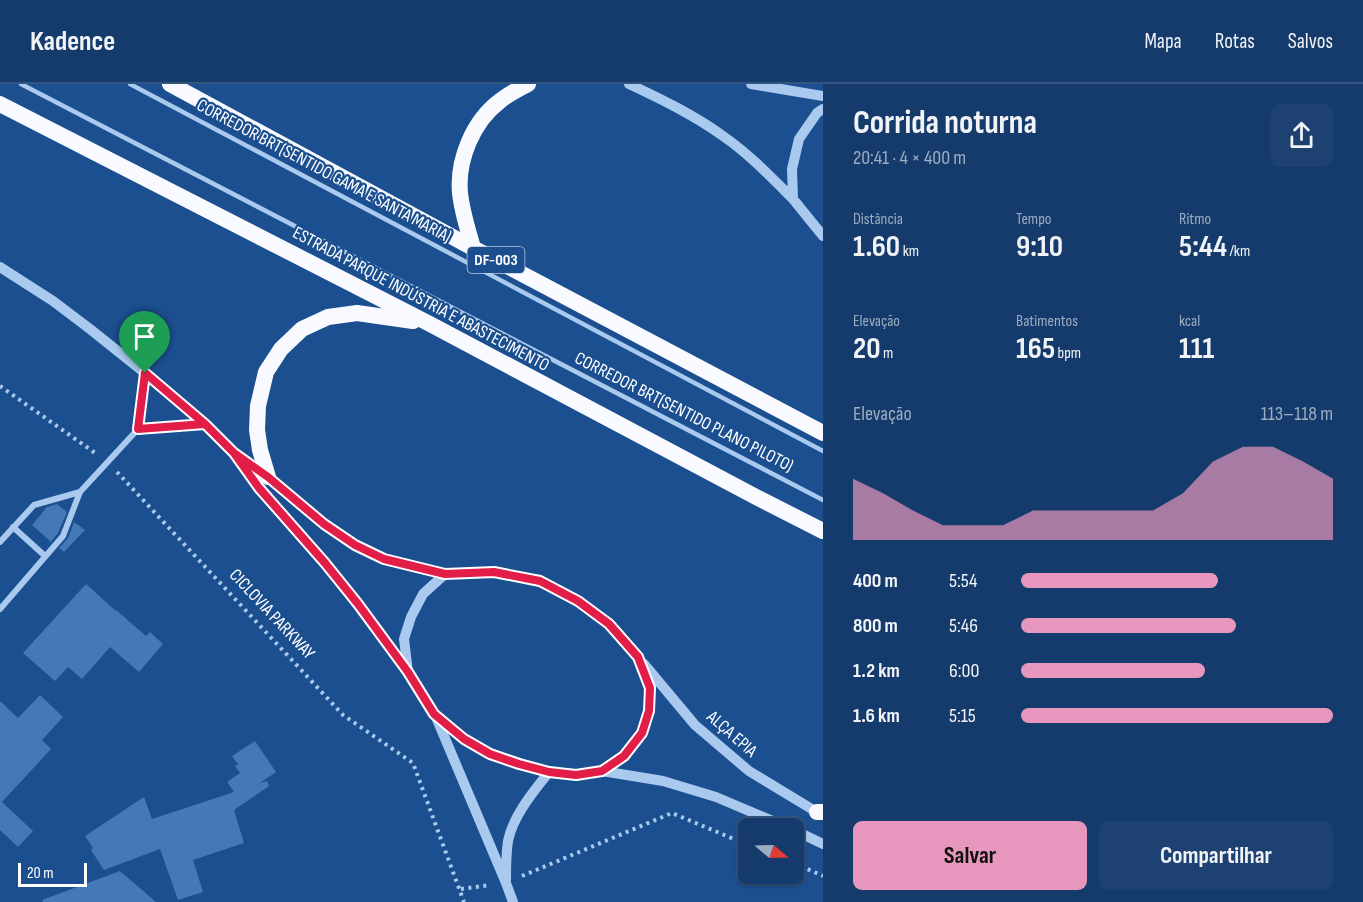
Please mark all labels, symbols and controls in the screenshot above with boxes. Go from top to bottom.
text: Kadence [30,25,115,58]
text: Mapa [1144,29,1182,54]
text: Rotas [1215,29,1255,54]
text: Salvos [1288,29,1333,54]
street label: CORREDOR BRT(SENTIDO GAMA E SANTA MARIA) [193,95,455,247]
text: Corrida noturna [853,103,1037,143]
button: share [1270,104,1333,167]
text: 20:41 · 4 × 400 m [853,146,966,170]
text: Distância [853,210,903,229]
text: Tempo [1016,210,1051,229]
text: Ritmo [1179,210,1211,229]
street label: ESTRADA PARQUE INDÚSTRIA E ABASTECIMENTO [289,222,553,376]
text: 1.60 [853,229,900,265]
text: 9:10 [1016,229,1063,265]
text: 5:44 [1179,229,1227,265]
text: km [900,242,919,261]
text: /km [1227,242,1250,261]
road number: DF-003 [468,247,524,273]
pin [119,311,170,373]
text: Elevação [853,312,900,331]
text: Batimentos [1016,312,1078,331]
text: kcal [1179,312,1200,331]
icon: arrive [128,320,161,353]
text: 20 [853,331,880,367]
text: 165 [1016,331,1055,367]
text: 111 [1179,331,1214,367]
text: m [880,344,893,363]
text: bpm [1055,344,1081,363]
street label: CORREDOR BRT(SENTIDO PLANO PILOTO) [571,348,797,476]
text: Elevação [853,402,912,426]
text: 113–118 m [1261,402,1333,426]
street label: CICLOVIA PARKWAY [225,564,320,664]
text: 400 m [853,569,898,593]
text: 5:54 [949,569,977,593]
text: 800 m [853,614,898,638]
text: 5:46 [949,614,978,638]
text: 1.2 km [853,659,900,683]
text: 6:00 [949,659,979,683]
text: 1.6 km [853,704,900,728]
text: 5:15 [949,704,976,728]
street label: ALÇA EPIA [702,706,762,762]
north arrow [738,818,804,884]
map controls [738,818,804,884]
button: Salvar [853,821,1087,890]
button: Compartilhar [1099,821,1333,890]
scale bar [18,860,87,888]
text: 20 m [27,864,54,883]

